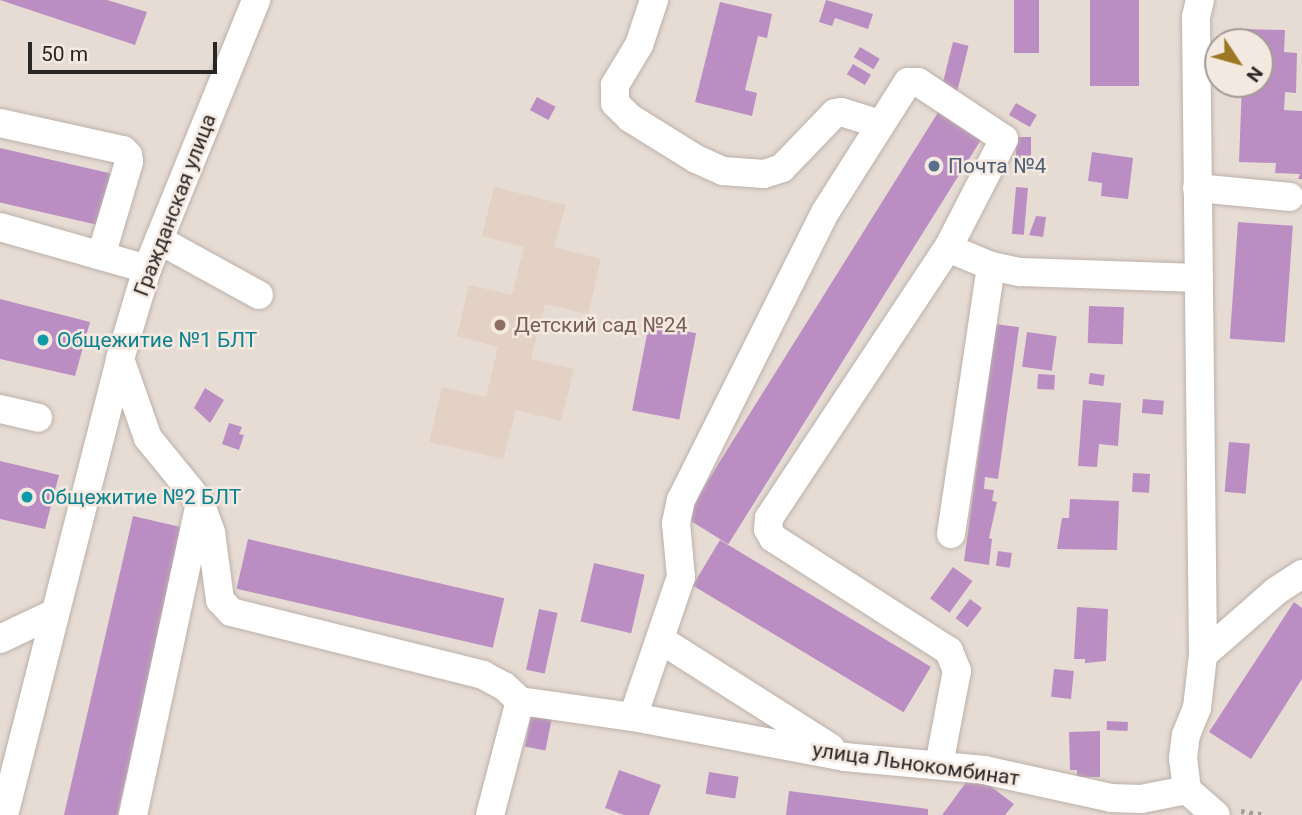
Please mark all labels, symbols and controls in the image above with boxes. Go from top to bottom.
scale bar [32,28,220,72]
north arrow [1204,28,1274,98]
text: 50 m [41,42,88,66]
text: N [1242,62,1268,87]
street label: Гражданская улица [129,110,221,300]
place label: Почта №4 [948,153,1046,179]
marker: Почта №4 [926,158,942,174]
place label: Детский сад №24 [514,312,687,338]
marker: Детский сад №24 [492,317,508,333]
place label: Общежитие №1 БЛТ [57,327,257,353]
marker: Общежитие №1 БЛТ [35,332,51,348]
place label: Общежитие №2 БЛТ [41,484,241,510]
marker: Общежитие №2 БЛТ [19,489,35,505]
street label: улица Льнокомбинат [811,737,1021,791]

